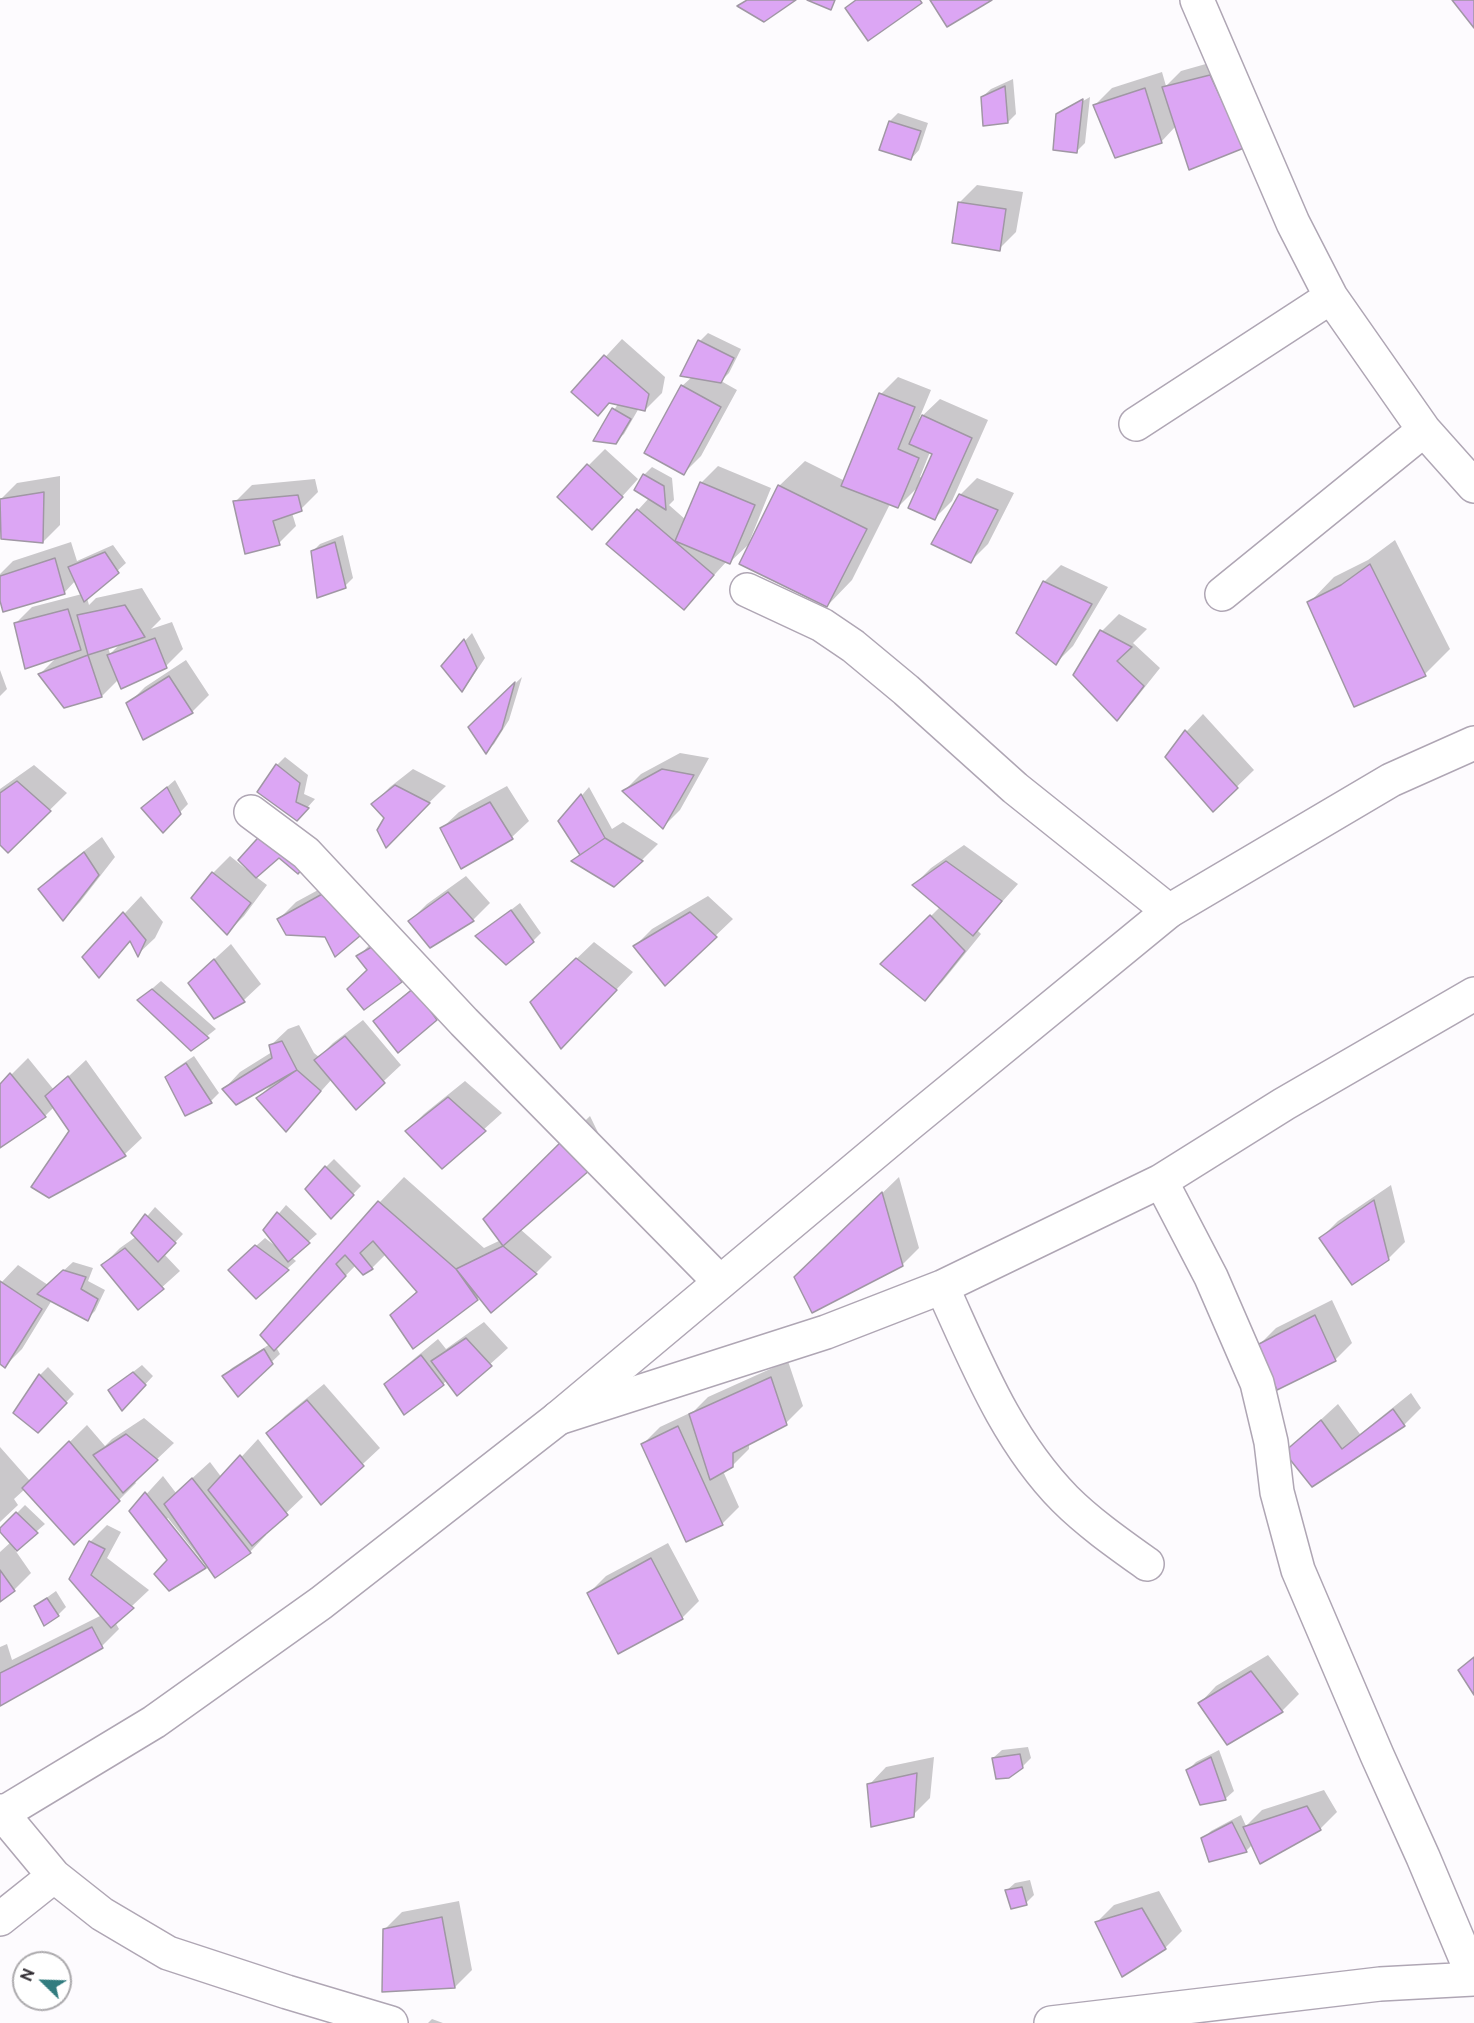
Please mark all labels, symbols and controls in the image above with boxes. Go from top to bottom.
north arrow [12,1951,72,2011]
text: N [17,1966,38,1984]

